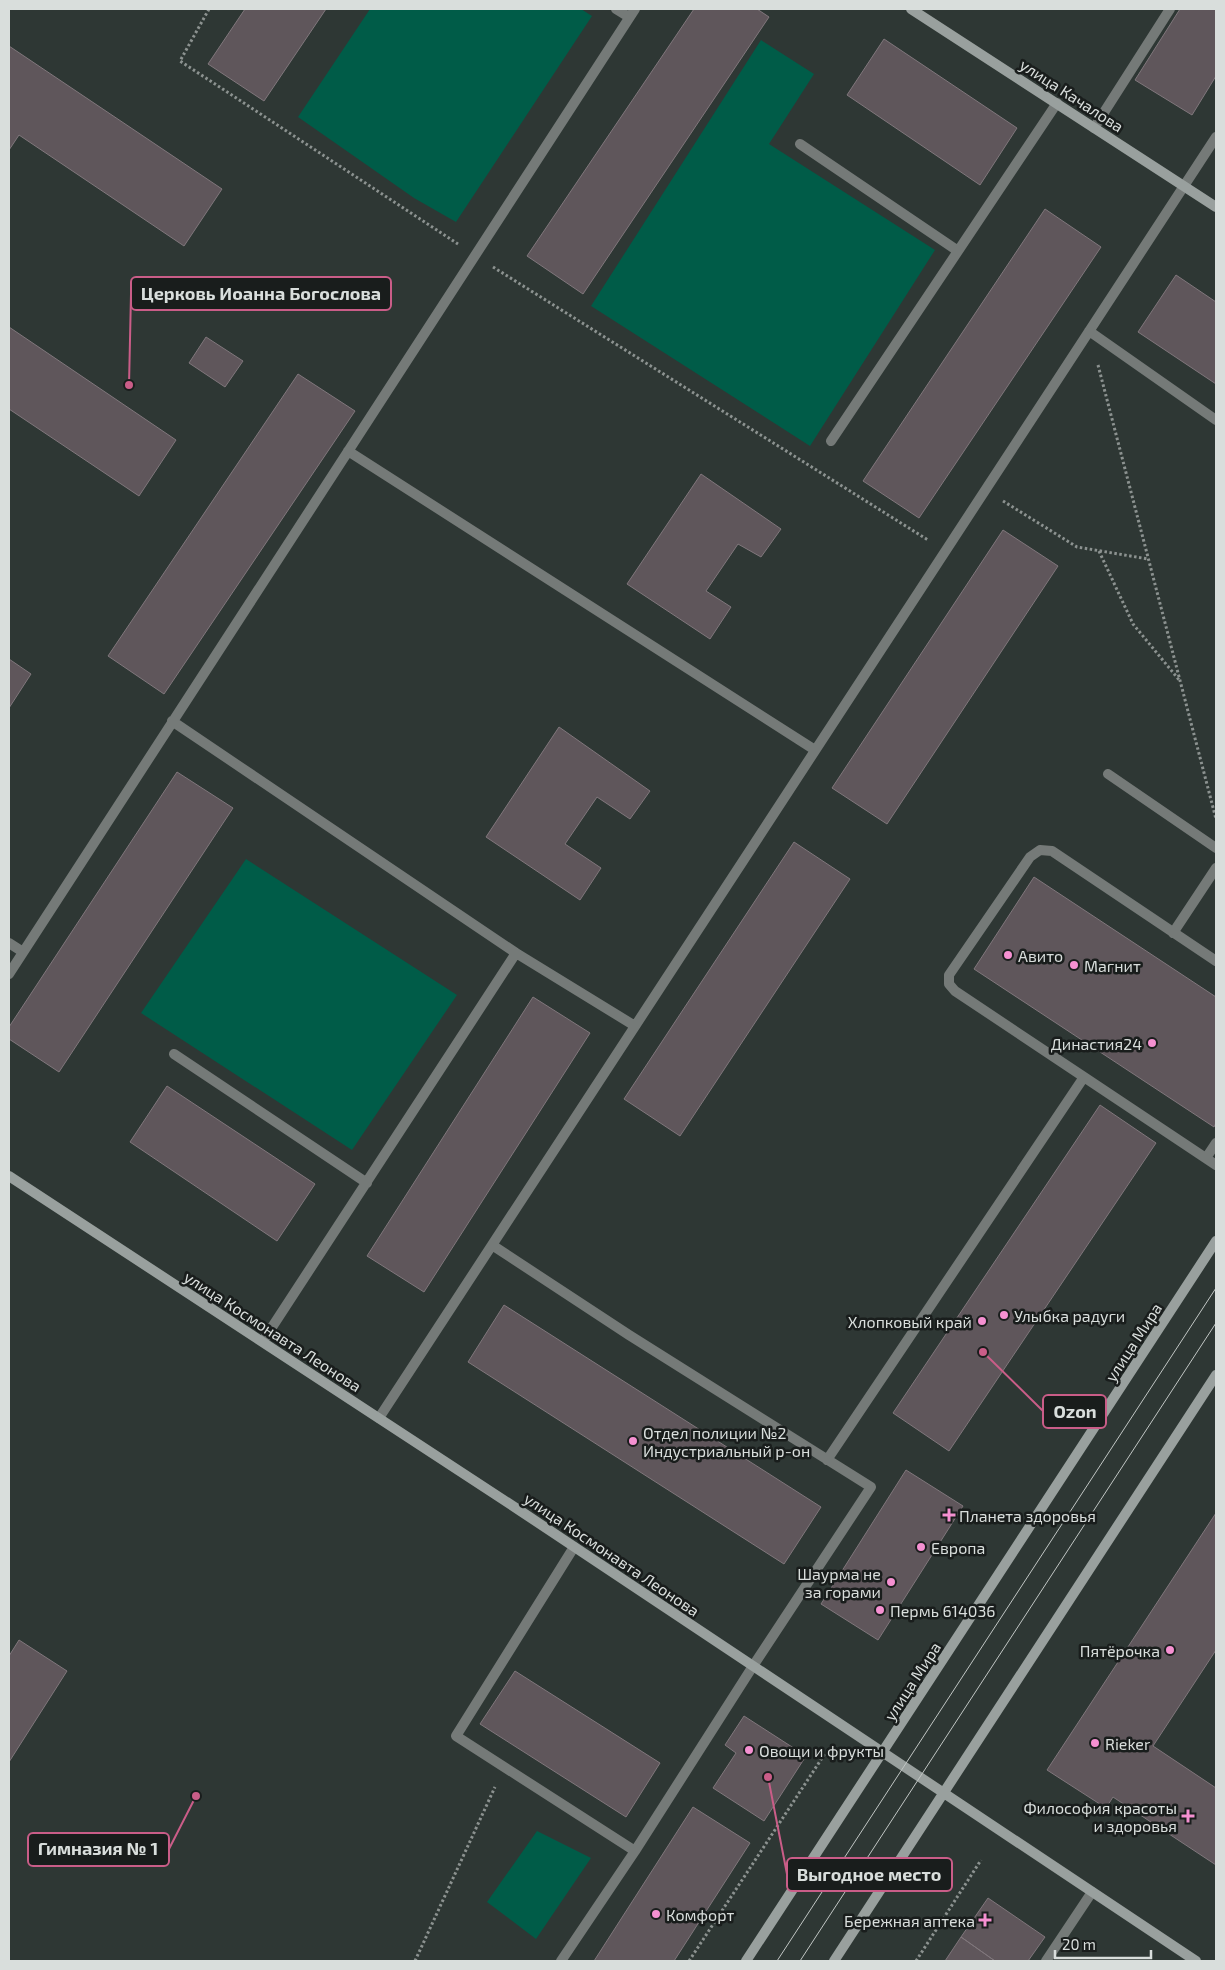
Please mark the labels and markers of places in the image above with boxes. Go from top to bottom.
callout: Церковь Иоанна Богослова [131,277,391,310]
place label: Авито [1018,946,1063,965]
marker: Авито [1002,949,1014,961]
place label: Магнит [1084,956,1141,975]
marker: Магнит [1068,959,1080,971]
place label: Династия24 [1051,1034,1142,1053]
marker: Династия24 [1146,1037,1158,1049]
place label: Улыбка радуги [1014,1306,1125,1326]
marker: Улыбка радуги [998,1309,1010,1321]
place label: Хлопковый край [848,1312,972,1331]
marker: Хлопковый край [976,1315,988,1327]
callout: Ozon [1043,1395,1106,1428]
place label: Отдел полиции №2 Индустриальный р-он [643,1423,810,1461]
marker: Отдел полиции №2 Индустриальный р-он [627,1435,639,1447]
place label: Планета здоровья [959,1506,1096,1525]
marker: Планета здоровья [943,1509,955,1521]
place label: Европа [931,1538,985,1557]
marker: Европа [915,1541,927,1553]
place label: Шаурма не за горами [797,1564,881,1601]
marker: Шаурма не за горами [885,1576,897,1588]
place label: Пермь 614036 [890,1601,996,1620]
marker: Пермь 614036 [874,1604,886,1616]
place label: Пятёрочка [1080,1641,1160,1660]
marker: Пятёрочка [1164,1644,1176,1656]
place label: Rieker [1105,1734,1151,1753]
marker: Rieker [1089,1737,1101,1749]
place label: Овощи и фрукты [759,1741,884,1761]
marker: Овощи и фрукты [743,1744,755,1756]
place label: Философия красоты и здоровья [1023,1798,1177,1835]
marker: Философия красоты и здоровья [1181,1809,1195,1823]
callout: Гимназия № 1 [28,1833,169,1866]
callout: Выгодное место [787,1858,952,1891]
place label: Комфорт [666,1905,735,1924]
marker: Комфорт [650,1908,662,1920]
place label: Бережная аптека [844,1911,975,1930]
marker: Бережная аптека [979,1914,991,1926]

